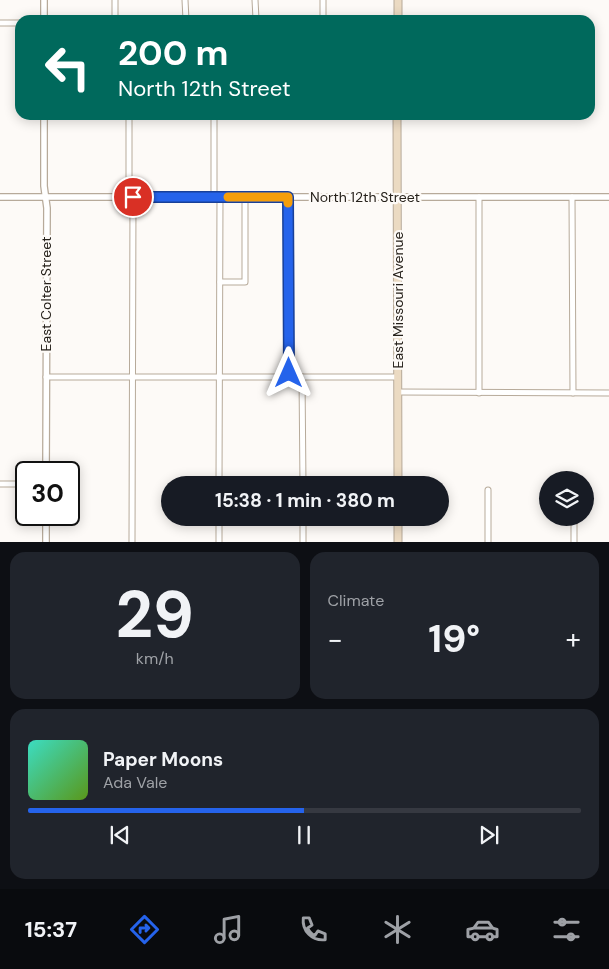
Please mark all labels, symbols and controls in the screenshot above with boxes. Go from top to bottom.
text: 200 m [118,30,229,76]
icon: left [35,35,100,100]
text: North 12th Street [118,74,291,103]
pin [112,176,154,218]
icon: arrive [119,183,147,211]
street label: North 12th Street [310,188,420,206]
street label: East Missouri Avenue [389,232,407,368]
street label: East Colter Street [37,237,55,351]
position arrow [262,346,314,398]
speed limit sign: 30 [15,461,80,526]
map controls [539,471,594,526]
button: layers [539,471,594,526]
text: 15:38 · 1 min · 380 m [215,488,395,513]
text: 29 [115,573,194,657]
text: Climate [328,590,384,611]
text: 19° [428,614,480,664]
text: − [328,621,343,658]
text: + [566,621,581,658]
text: km/h [136,648,174,669]
text: Paper Moons [103,747,223,772]
text: Ada Vale [103,772,167,793]
icon: previous [106,821,134,849]
icon: pause [290,821,318,849]
icon: next [475,821,503,849]
icon: directions [127,912,162,947]
icon: music [211,912,246,947]
icon: phone [296,912,331,947]
icon: climate [380,912,415,947]
icon: car [465,912,500,947]
icon: filters [549,912,584,947]
text: 15:37 [25,915,77,944]

